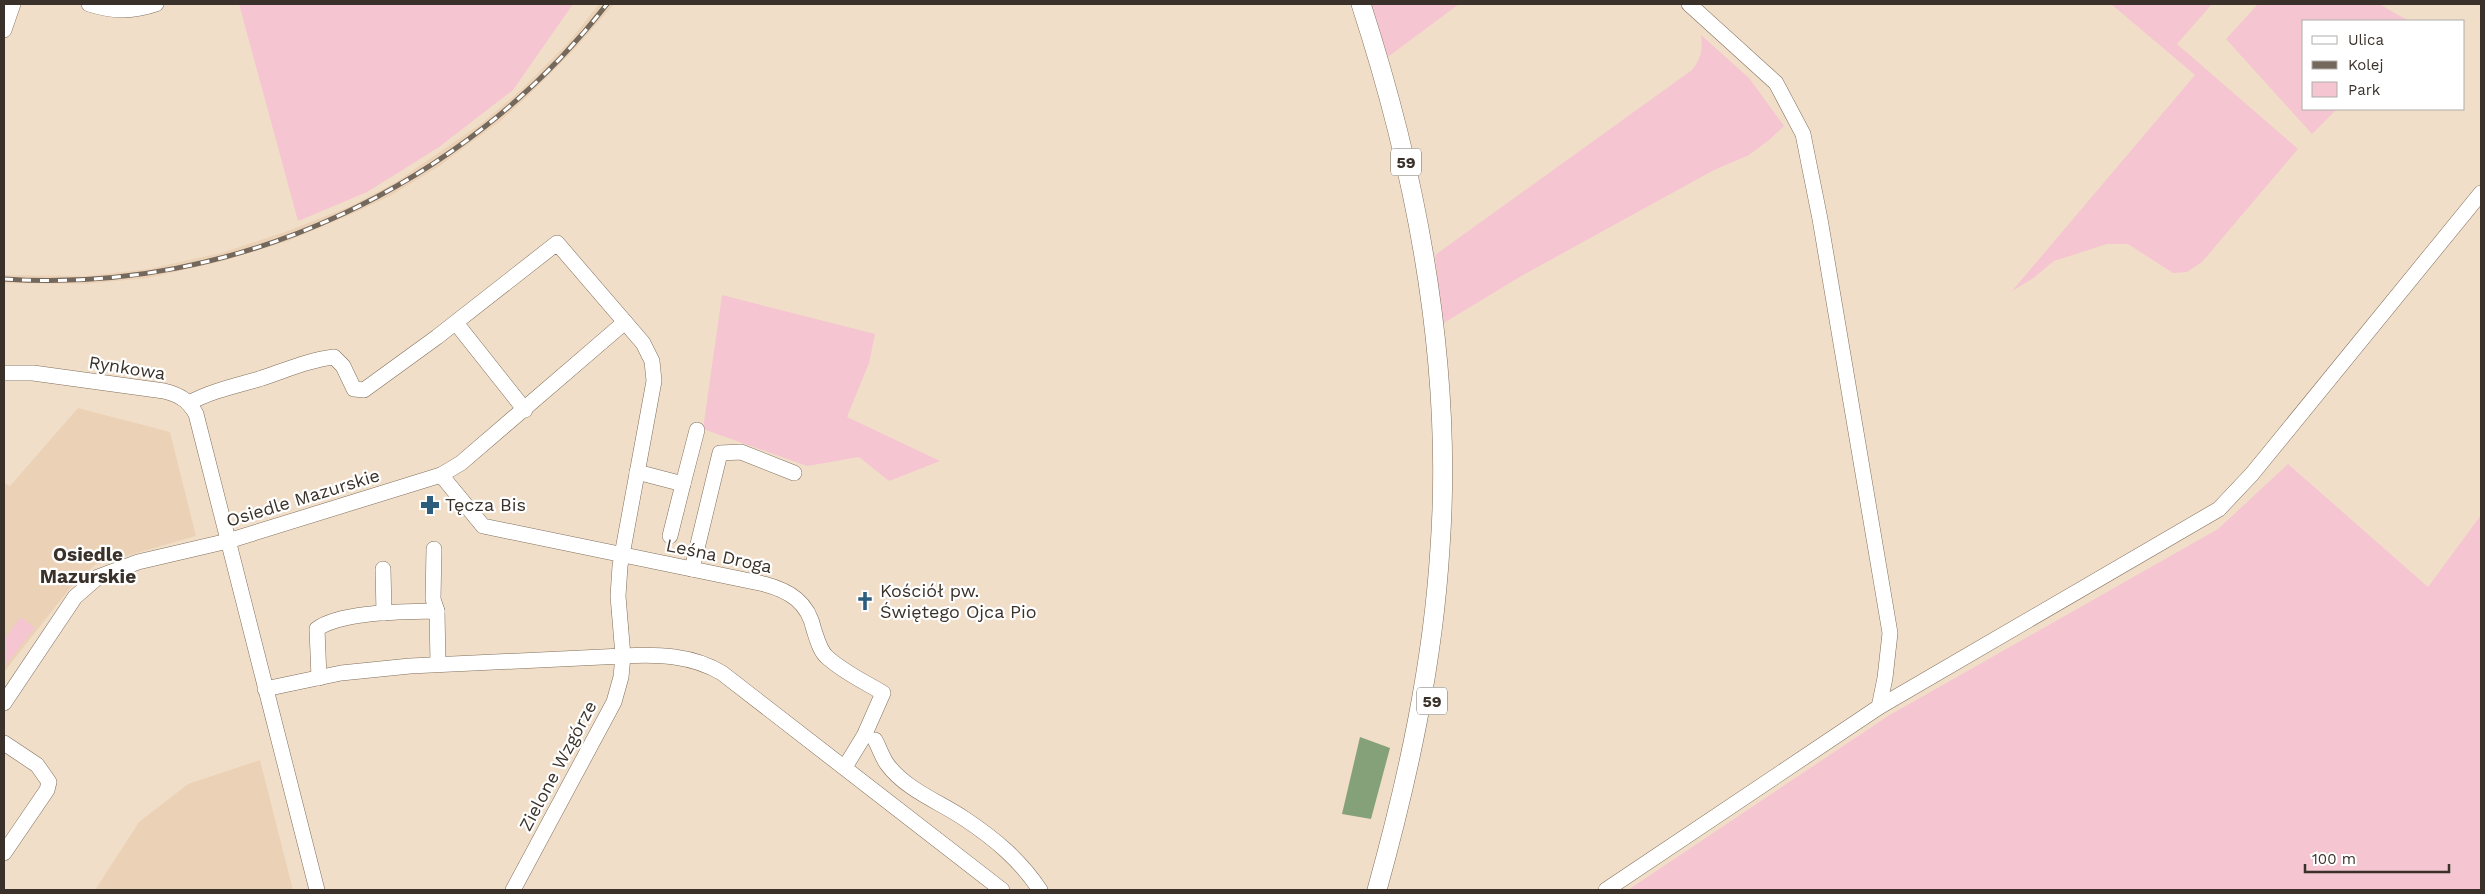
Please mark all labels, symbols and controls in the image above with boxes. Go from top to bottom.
legend [2302,20,2465,110]
text: Ulica [2348,31,2385,49]
text: Kolej [2348,56,2383,74]
text: Park [2348,81,2381,99]
road number: 59 [1391,148,1421,176]
street label: Rynkowa [87,351,167,384]
street label: Osiedle Mazurskie [224,464,382,531]
pharmacy icon: Tęcza Bis [419,494,441,516]
place label: Tęcza Bis [445,494,526,515]
street label: Leśna Droga [664,534,774,577]
district label: Osiedle Mazurskie [40,543,136,588]
place label: Kościół pw. Świętego Ojca Pio [880,580,1037,622]
church icon: Kościół pw. Świętego Ojca Pio [854,590,876,612]
road number: 59 [1417,688,1447,714]
street label: Zielone Wzgórze [514,697,601,834]
scale bar [2305,842,2449,874]
text: 100 m [2312,850,2356,868]

